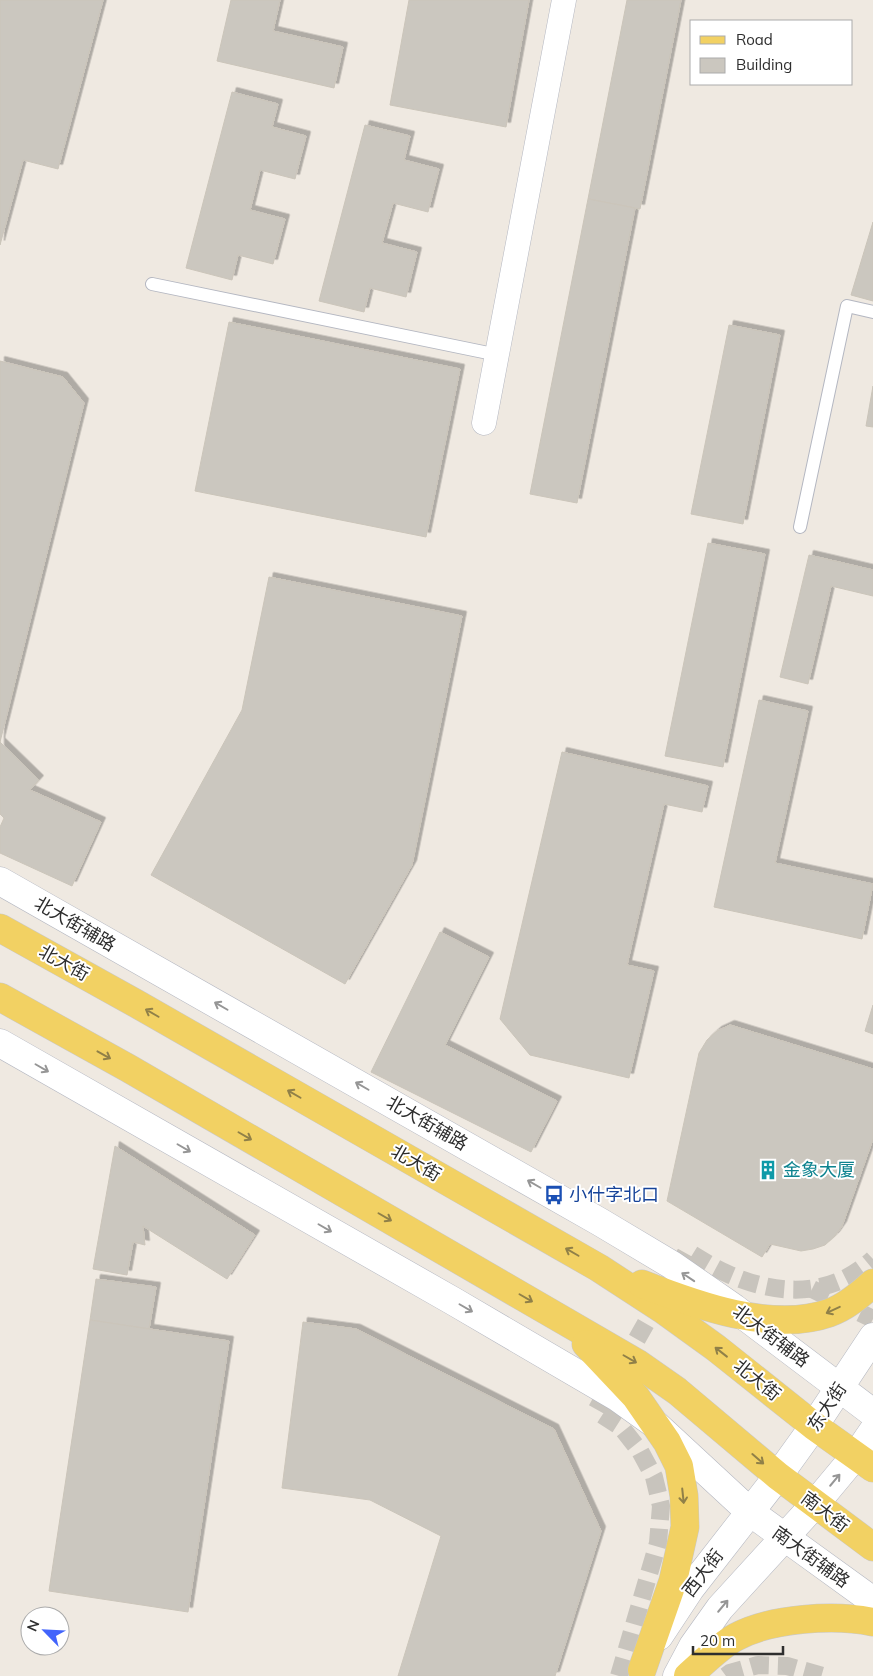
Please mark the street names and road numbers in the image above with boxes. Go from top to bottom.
street label: 北大街辅路 [31,891,120,956]
street label: 北大街 [35,939,93,986]
street label: 北大街辅路 [383,1090,472,1155]
street label: 北大街 [387,1139,445,1186]
street label: 北大街辅路 [728,1299,814,1372]
street label: 北大街 [729,1354,786,1406]
street label: 东大街 [802,1378,851,1436]
street label: 南大街 [797,1486,854,1537]
street label: 南大街辅路 [768,1521,854,1592]
street label: 西大街 [677,1544,728,1601]

